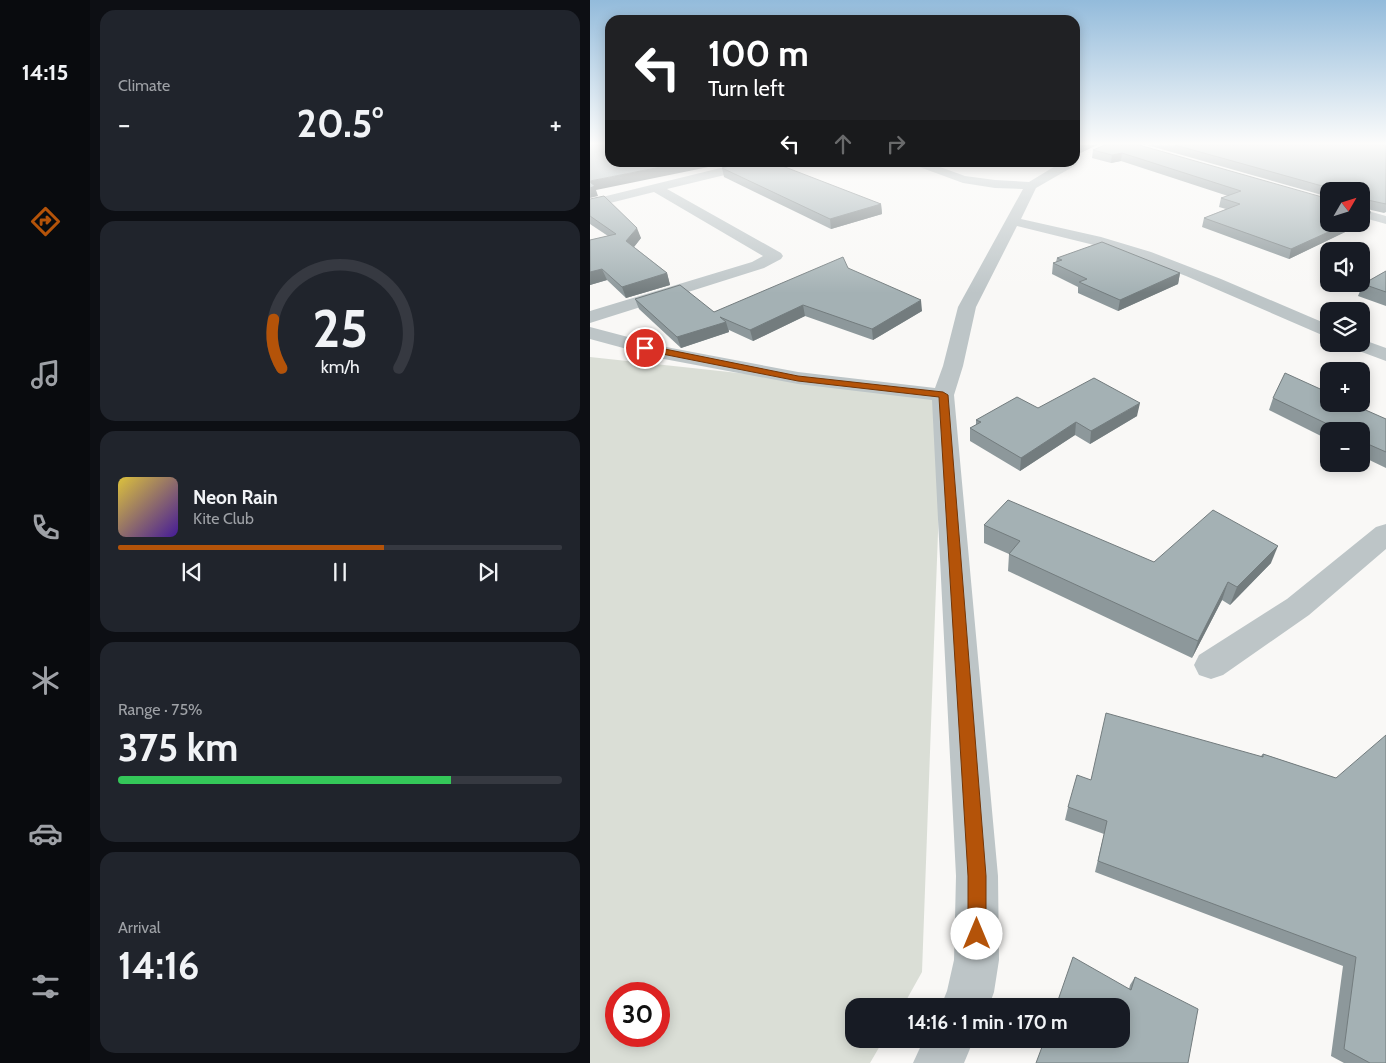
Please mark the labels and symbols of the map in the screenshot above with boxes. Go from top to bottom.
north arrow [1320,182,1370,232]
pin [624,327,666,369]
position arrow [950,907,1002,959]
speed limit sign: 30 [605,982,670,1047]

